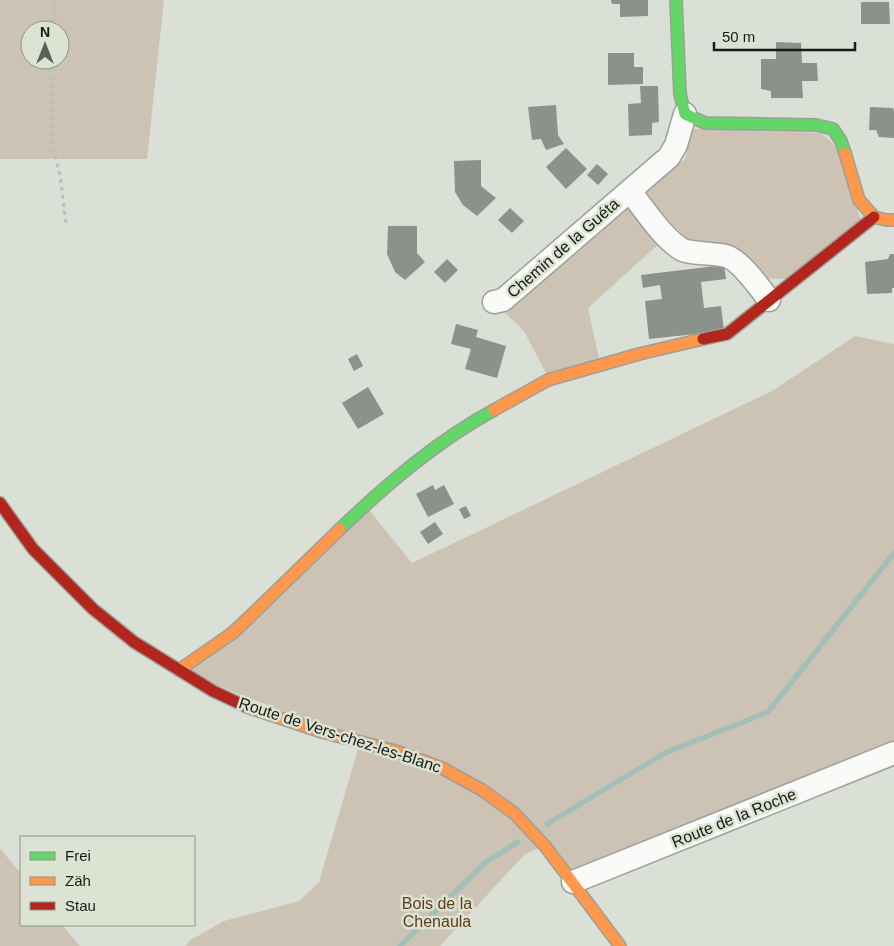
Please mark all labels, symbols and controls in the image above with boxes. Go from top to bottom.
north arrow [20,20,70,70]
scale bar [714,20,855,52]
text: N [40,24,50,40]
text: 50 m [722,28,755,45]
street label: Chemin de la Guéta [504,195,622,301]
street label: Route de Vers-chez-les-Blanc [237,694,443,776]
street label: Route de la Roche [669,785,799,851]
legend [20,836,195,926]
text: Frei [65,847,91,864]
text: Zäh [65,872,91,889]
park label: Bois de la Chenaula [402,895,472,930]
text: Stau [65,897,96,914]

